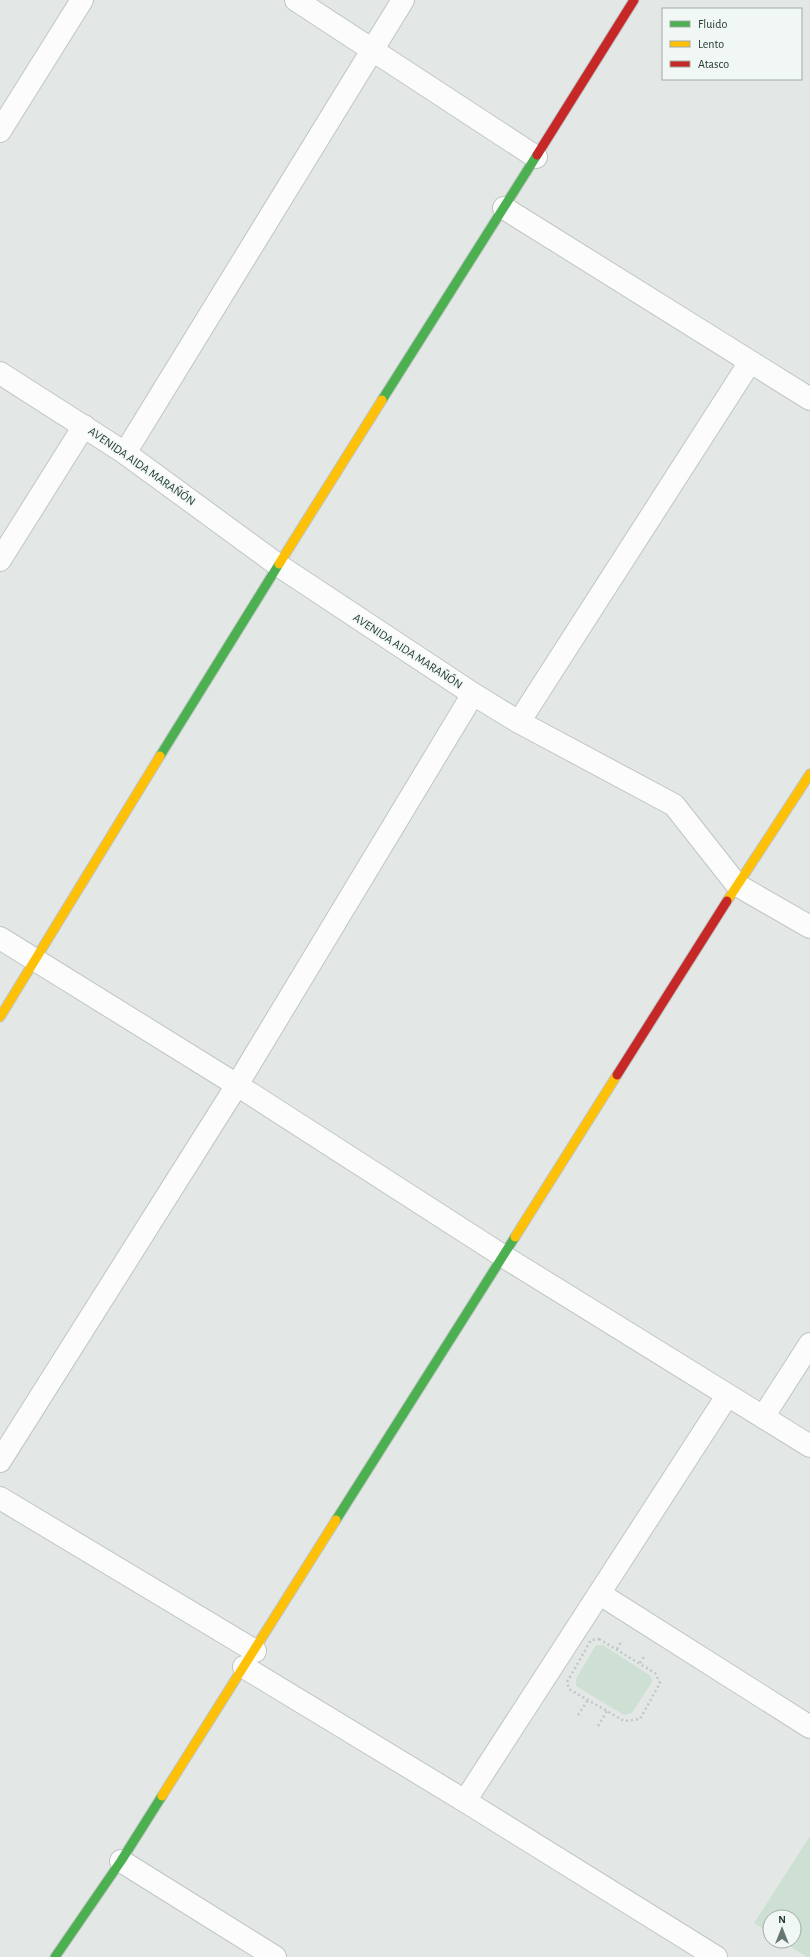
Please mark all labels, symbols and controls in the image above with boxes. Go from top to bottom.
legend [662,8,802,80]
text: Fluido [698,18,727,30]
text: Lento [698,38,724,50]
text: Atasco [698,58,729,70]
street label: AVENIDA AIDA MARAÑÓN [86,423,199,508]
street label: AVENIDA AIDA MARAÑÓN [351,610,466,691]
north arrow [762,1909,802,1949]
text: N [778,1914,786,1925]

